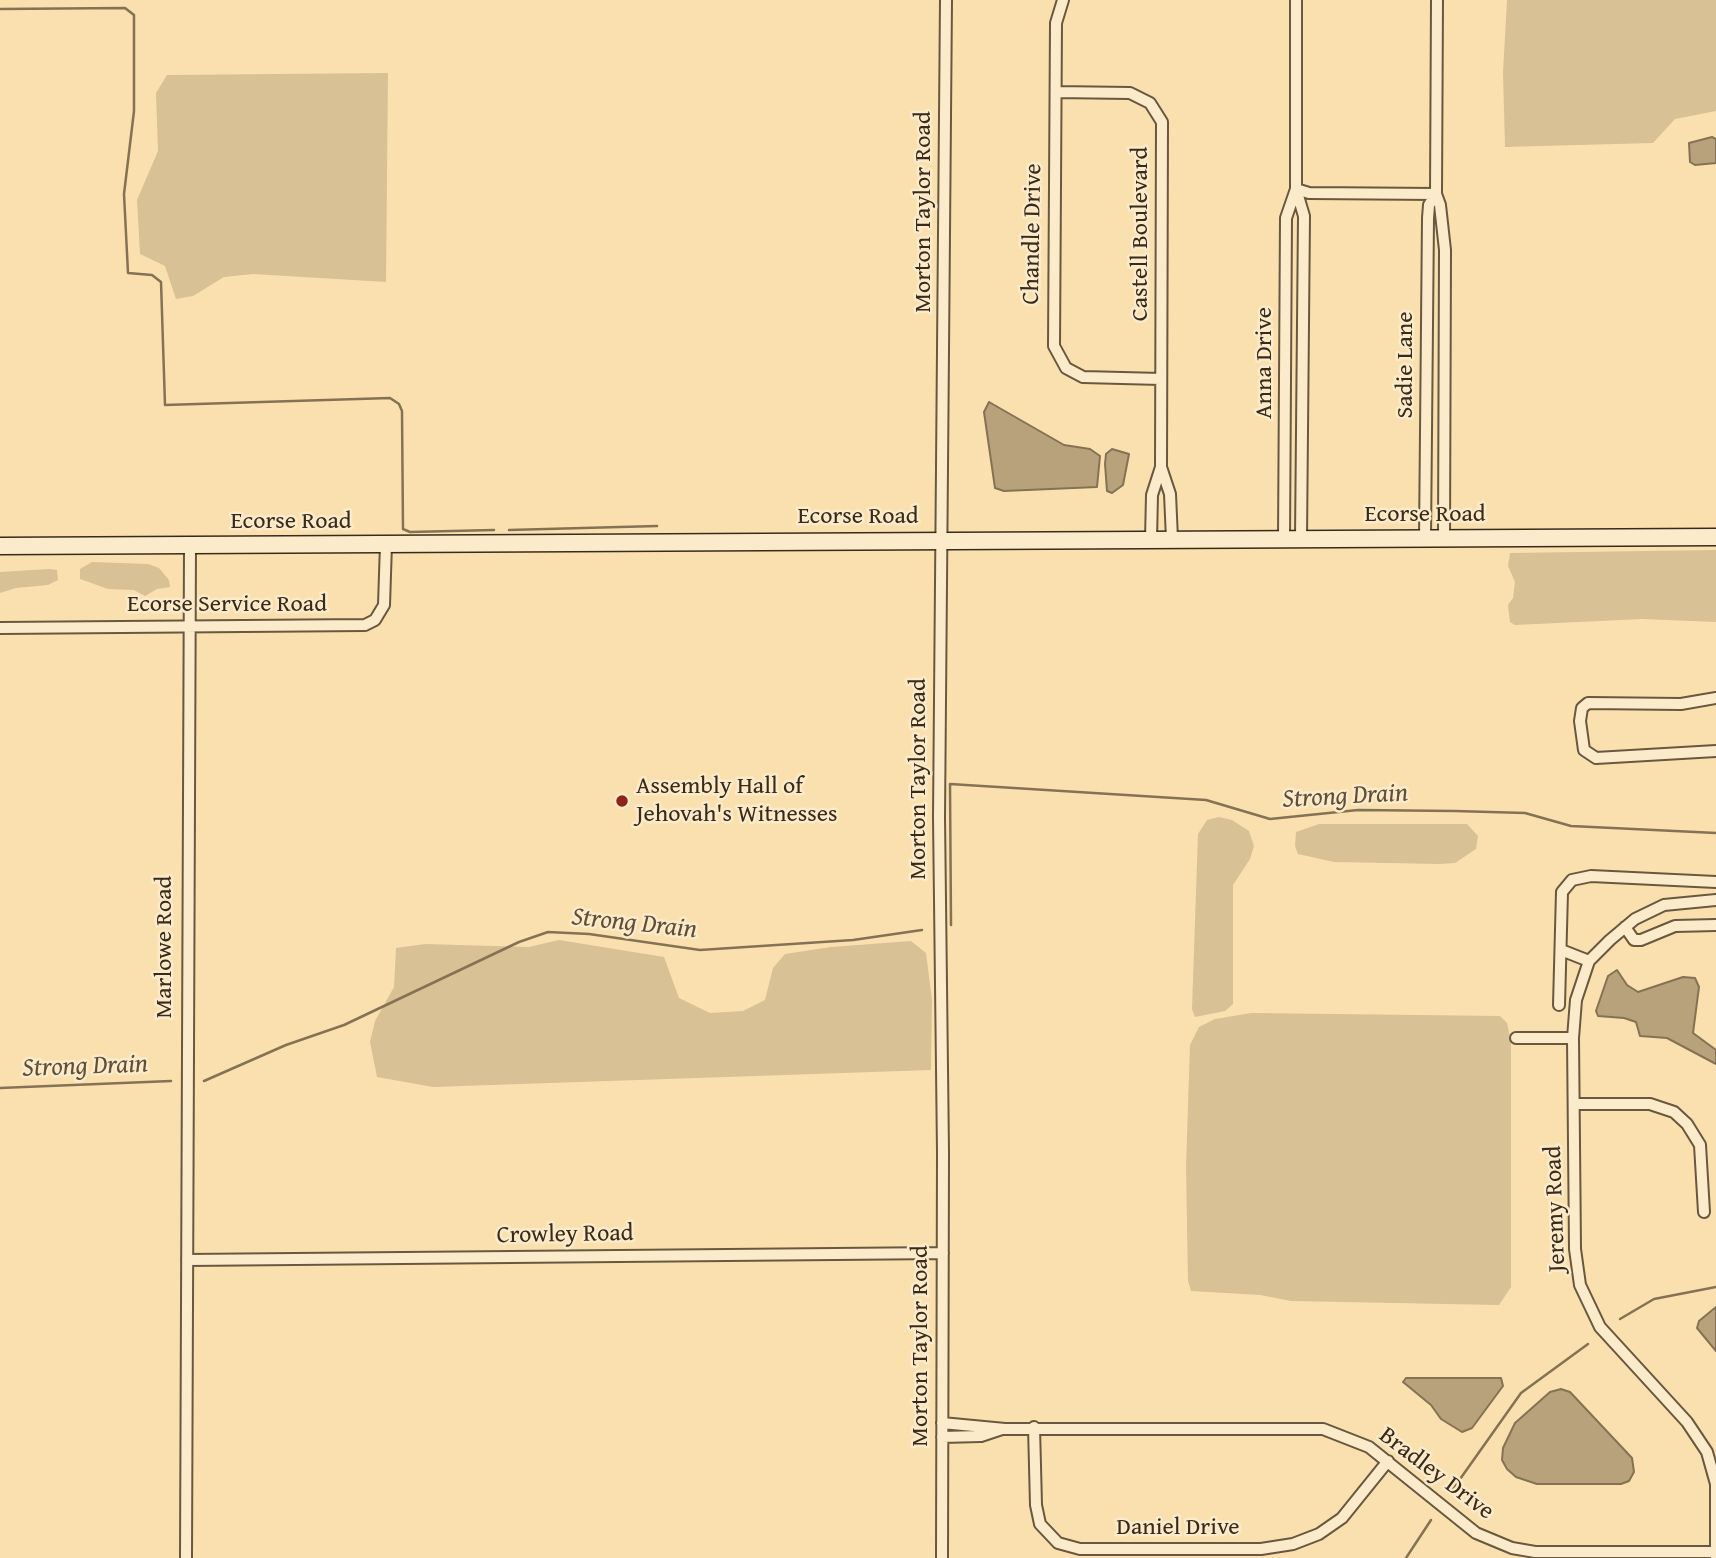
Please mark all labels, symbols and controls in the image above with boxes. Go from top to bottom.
street label: Morton Taylor Road [910,111,938,313]
street label: Castell Boulevard [1127,147,1155,321]
street label: Chandle Drive [1017,163,1049,305]
street label: Anna Drive [1251,307,1279,419]
street label: Sadie Lane [1392,312,1420,418]
street label: Ecorse Road [1364,501,1486,529]
street label: Ecorse Road [797,503,919,531]
street label: Ecorse Road [230,508,352,536]
street label: Ecorse Service Road [127,591,327,619]
street label: Morton Taylor Road [905,678,933,880]
place label: Assembly Hall of Jehovah's Witnesses [636,773,838,829]
water label: Strong Drain [1281,778,1409,816]
marker: Assembly Hall of Jehovah's Witnesses [614,793,630,809]
street label: Marlowe Road [151,876,179,1018]
water label: Strong Drain [570,902,698,946]
water label: Strong Drain [21,1049,149,1085]
street label: Jeremy Road [1539,1145,1573,1273]
street label: Crowley Road [496,1219,634,1251]
street label: Morton Taylor Road [907,1245,935,1447]
street label: Bradley Drive [1373,1421,1499,1527]
street label: Daniel Drive [1116,1514,1240,1542]

